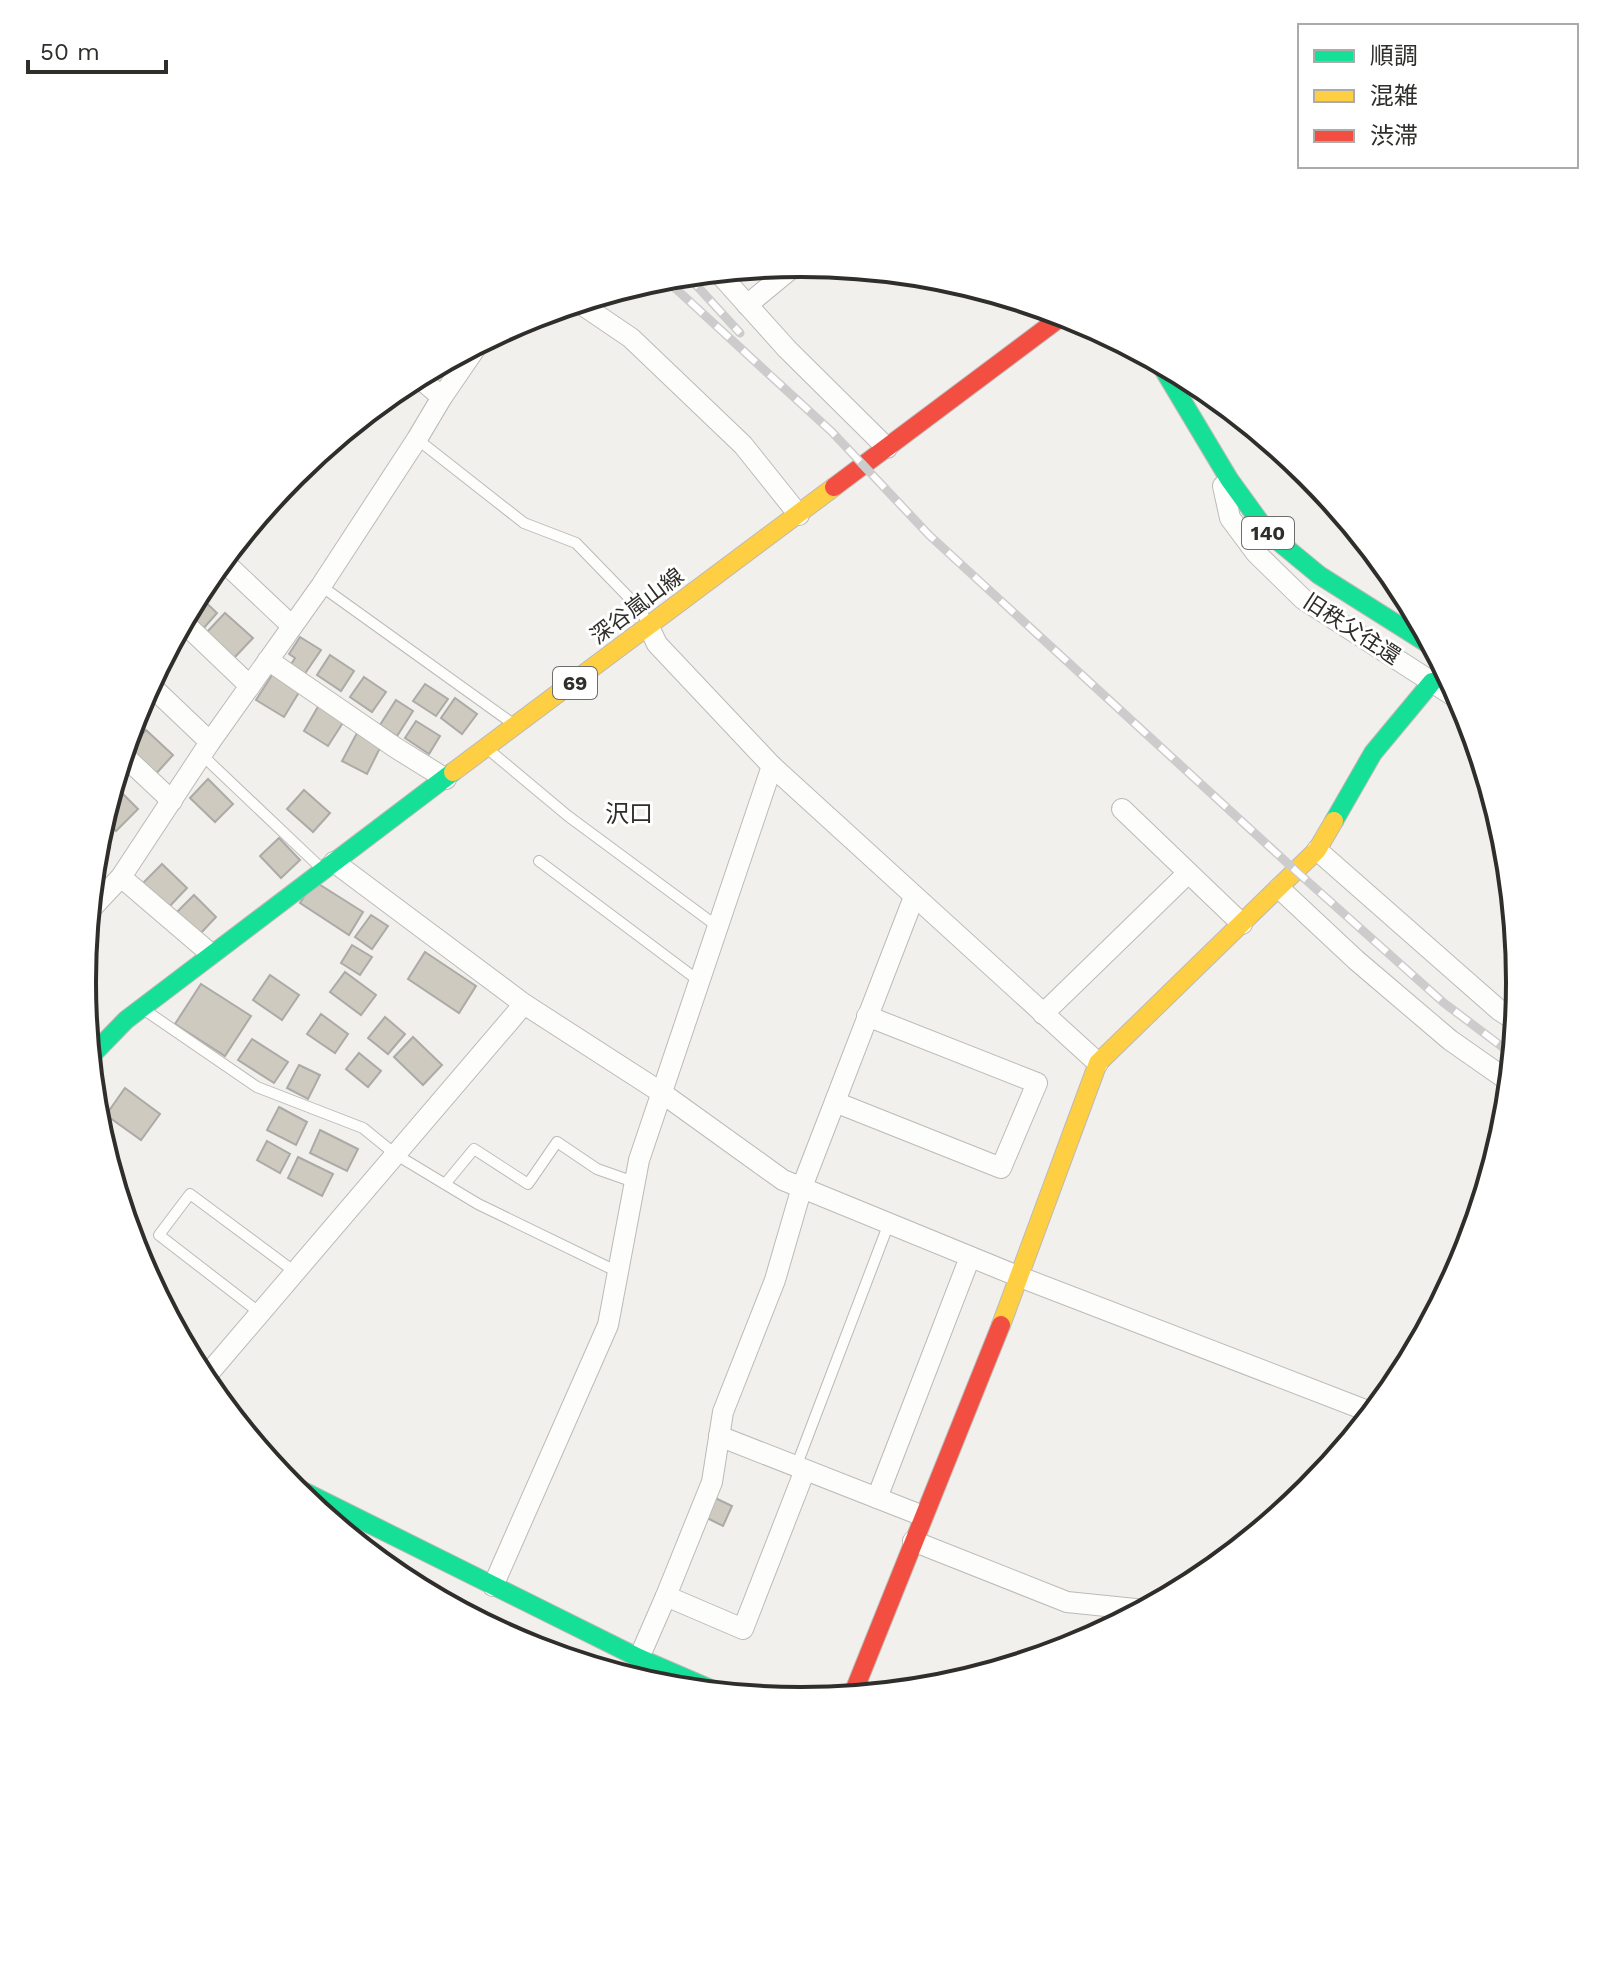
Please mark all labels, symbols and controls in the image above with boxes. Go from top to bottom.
scale bar [28,24,166,74]
legend [1298,24,1578,168]
text: 50 m [40,38,100,66]
text: 順調 [1370,42,1418,70]
text: 混雑 [1370,82,1418,110]
text: 渋滞 [1370,122,1418,150]
road number: 140 [1242,517,1294,549]
street label: 深谷嵐山線 [586,563,688,649]
street label: 旧秩父往還 [1299,589,1405,669]
road number: 69 [553,667,597,699]
district label: 沢口 [605,800,653,828]

